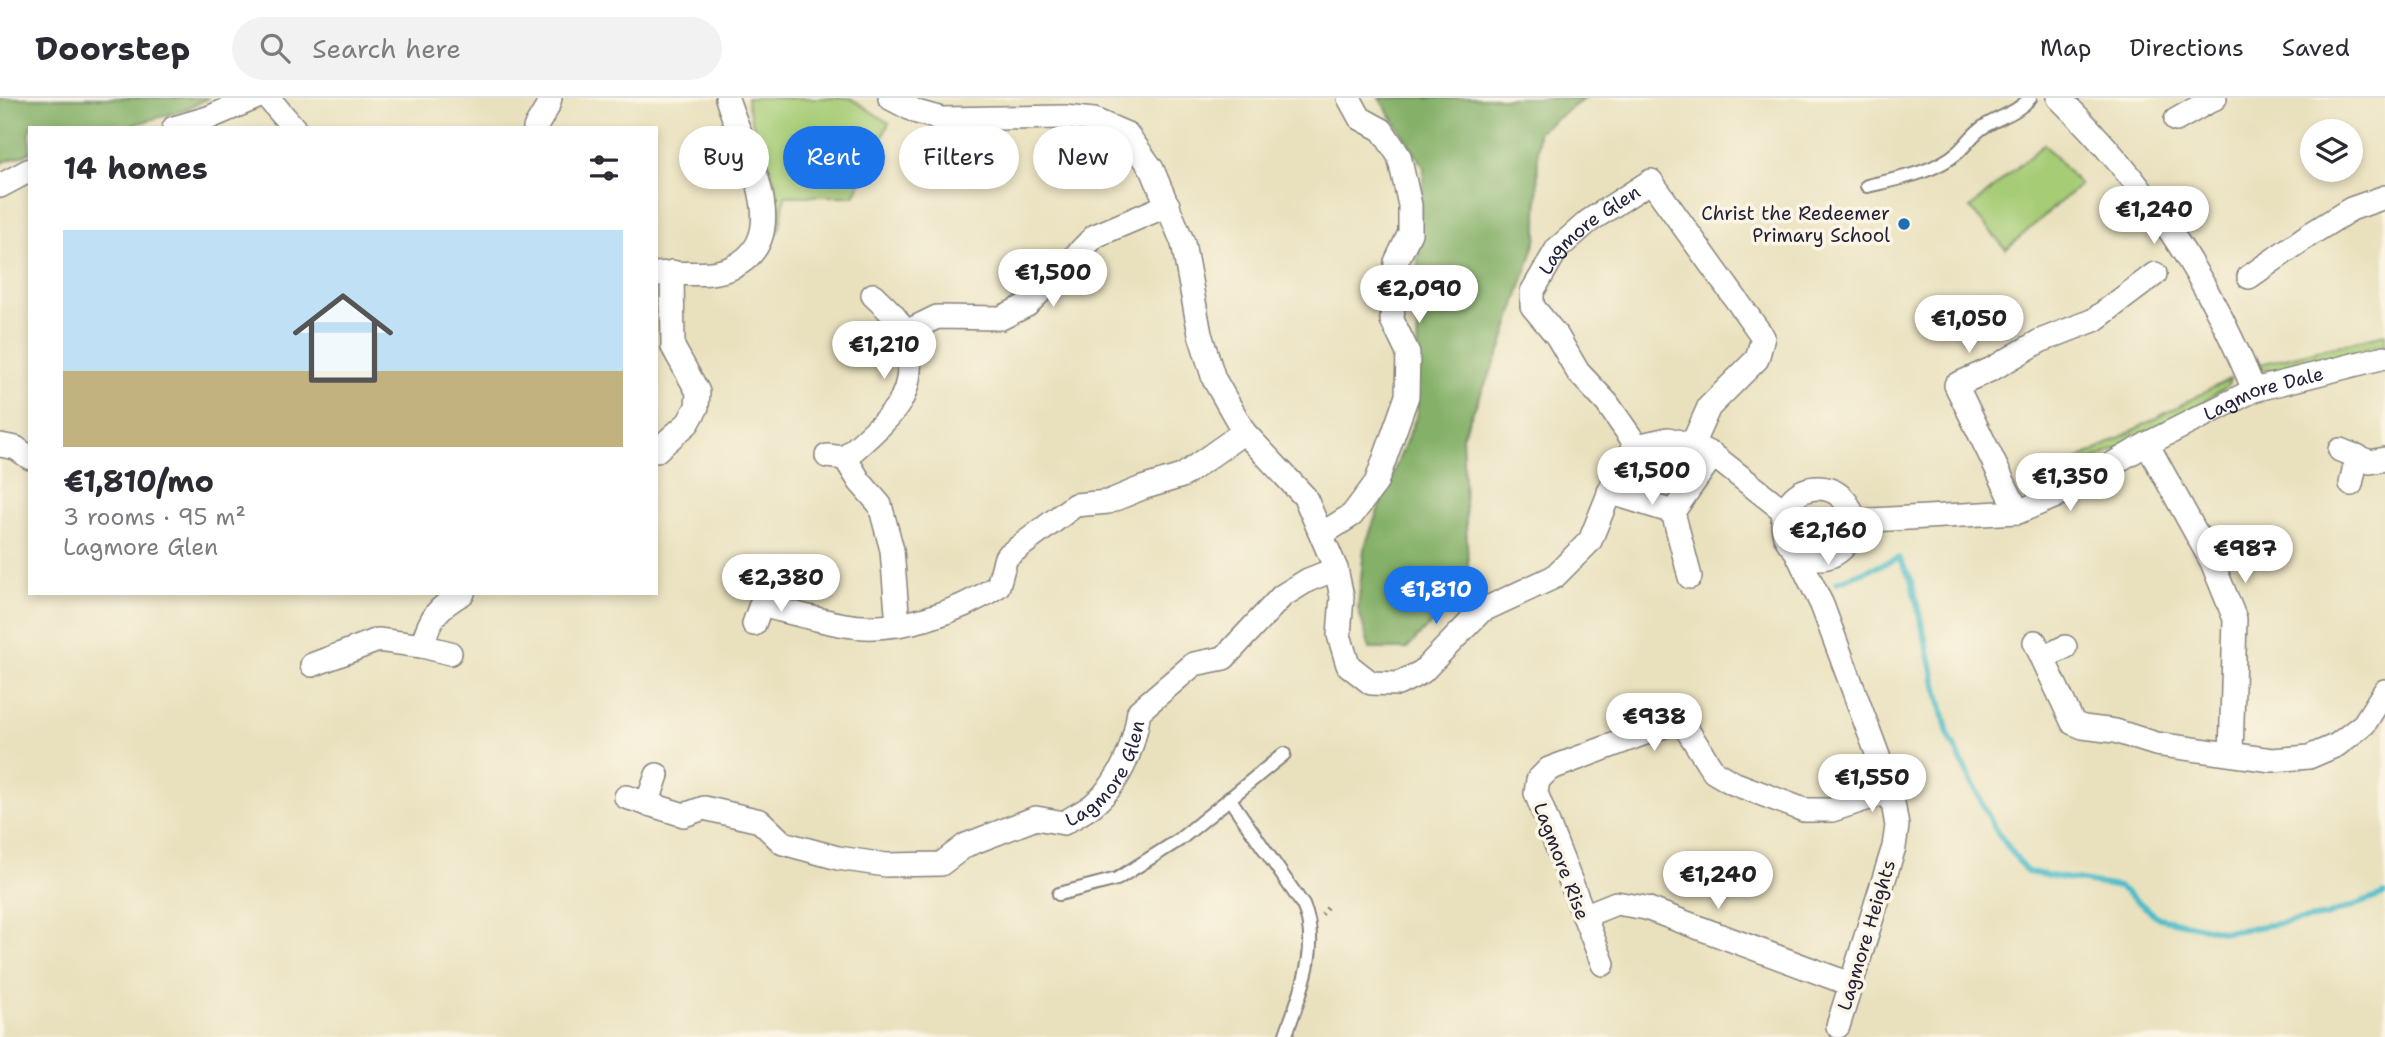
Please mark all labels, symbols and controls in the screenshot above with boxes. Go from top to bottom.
search box [232,17,722,80]
text: Doorstep [35,26,190,71]
icon: search [256,29,294,67]
text: Search here [312,31,461,66]
text: Map [2040,32,2091,64]
text: Directions [2129,32,2244,64]
text: Saved [2282,32,2350,64]
map controls [2300,119,2363,182]
button: layers [2300,119,2363,182]
chip: Buy [679,126,769,189]
chip: Rent [783,126,885,189]
chip: Filters [899,126,1019,189]
chip: New [1033,126,1133,189]
text: 14 homes [63,148,208,189]
icon: filters [585,149,623,187]
street label: Lagmore Glen [1533,179,1645,279]
pin: €1,240 [2097,186,2211,246]
text: €1,240 [2115,194,2193,224]
place label: Christ the Redeemer Primary School [1701,201,1890,248]
marker: Christ the Redeemer Primary School [1896,216,1912,232]
pin: €1,500 [996,250,1110,309]
text: €1,500 [1014,257,1092,287]
pin: €2,090 [1362,266,1476,325]
text: €2,090 [1376,273,1462,303]
icon: home [280,275,406,401]
pin: €1,050 [1912,296,2026,355]
text: €1,050 [1931,303,2007,333]
pin: €1,210 [827,322,941,381]
text: €1,210 [848,329,920,359]
street label: Lagmore Dale [2199,361,2326,427]
pin: €1,500 [1595,448,1709,507]
pin: €1,350 [2013,454,2127,513]
text: €1,500 [1613,455,1691,485]
text: €1,810/mo [63,461,214,502]
text: €1,350 [2032,461,2108,491]
text: 3 rooms · 95 m² [63,502,246,532]
pin: €2,160 [1771,508,1885,567]
text: €2,160 [1789,515,1867,545]
pin: €987 [2204,526,2286,585]
text: Lagmore Glen [63,532,218,562]
text: €987 [2213,533,2277,563]
pin: €2,380 [724,554,838,614]
text: €2,380 [738,562,824,592]
pin: €1,810 [1379,566,1493,626]
text: €1,810 [1400,574,1472,604]
pin: €938 [1613,694,1695,753]
text: €938 [1622,701,1686,731]
street label: Lagmore Glen [1061,718,1150,832]
pin: €1,550 [1815,754,1929,814]
text: €1,550 [1834,762,1910,792]
street label: Lagmore Rise [1528,799,1595,924]
pin: €1,240 [1661,852,1775,911]
street label: Lagmore Heights [1832,857,1901,1014]
text: €1,240 [1679,859,1757,889]

